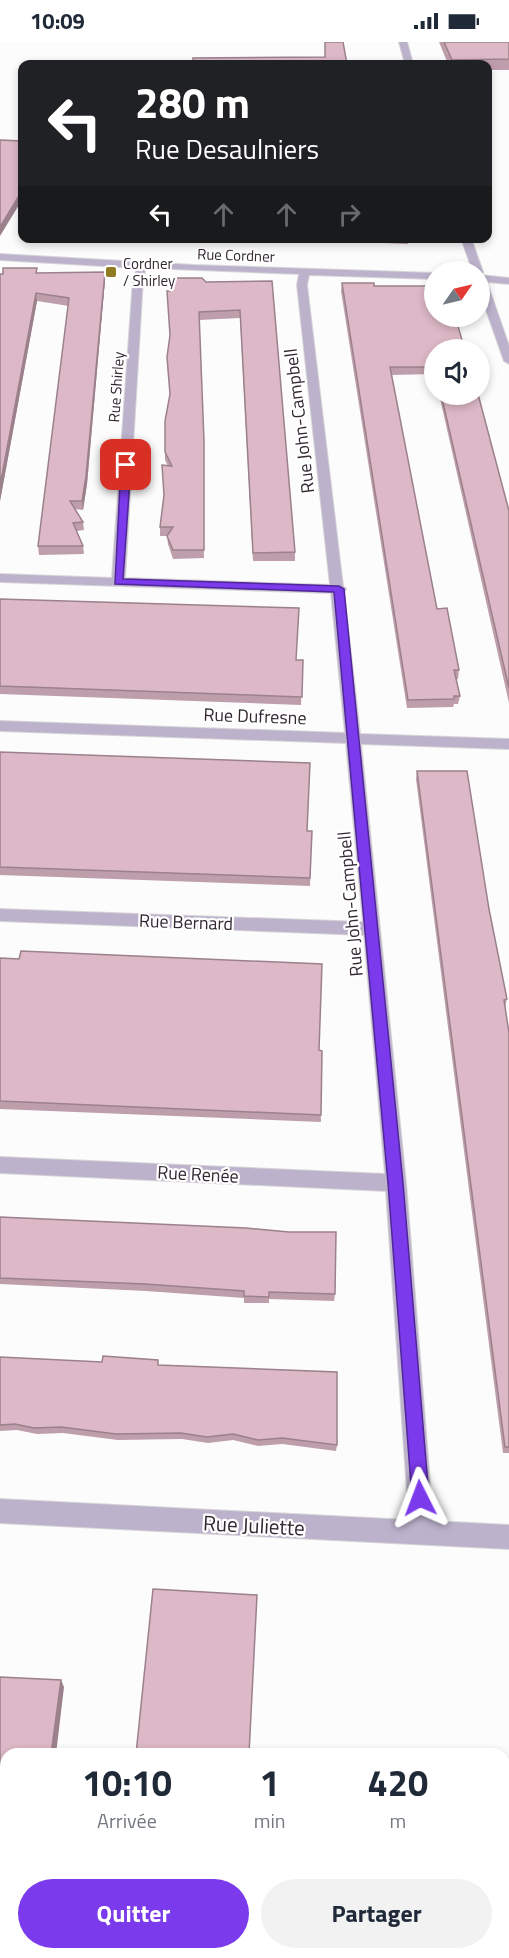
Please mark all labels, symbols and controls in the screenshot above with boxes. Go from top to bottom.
text: 10:09 [30,4,85,38]
text: 280 m [135,70,250,134]
icon: left [36,84,114,162]
text: Rue Desaulniers [135,128,319,169]
icon: left [144,198,177,231]
icon: ahead [207,198,240,231]
icon: ahead [270,198,303,231]
icon: right [333,198,366,231]
street label: Rue Cordner [197,242,275,268]
place label: Cordner / Shirley [123,252,175,292]
north arrow [424,261,490,327]
map controls [424,261,490,405]
marker: Cordner / Shirley [104,265,118,279]
button: sound [424,339,490,405]
street label: Rue John-Campbell [277,347,321,495]
street label: Rue Shirley [102,351,130,423]
pin [100,439,151,490]
icon: arrive [109,448,142,481]
street label: Rue Dufresne [203,701,307,731]
street label: Rue John-Campbell [330,830,370,978]
street label: Rue Bernard [138,907,234,937]
street label: Rue Renée [157,1158,239,1190]
position arrow [388,1466,452,1530]
street label: Rue Juliette [202,1506,306,1544]
text: 10:10 [82,1755,172,1810]
text: 1 [260,1755,280,1810]
text: 420 [368,1755,428,1810]
text: Arrivée [97,1805,157,1836]
text: min [254,1805,286,1836]
text: m [389,1805,406,1836]
button: Quitter [18,1879,249,1948]
button: Partager [261,1879,492,1948]

